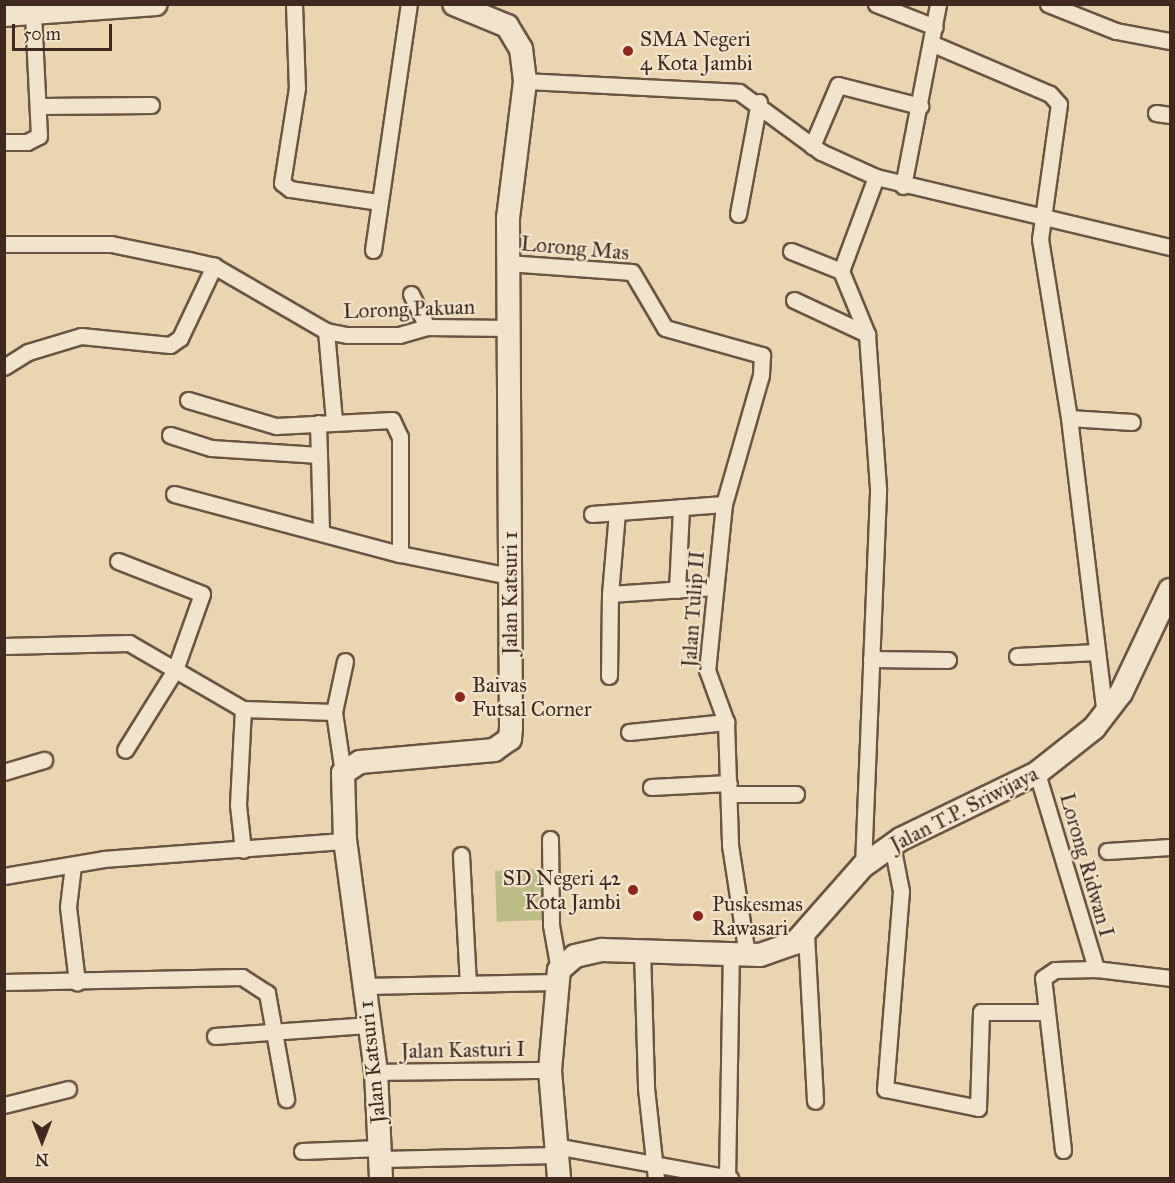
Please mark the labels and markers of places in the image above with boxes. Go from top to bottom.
place label: SMA Negeri 4 Kota Jambi [640,26,753,76]
marker: SMA Negeri 4 Kota Jambi [621,44,635,58]
place label: Baivas Futsal Corner [472,672,592,722]
marker: Baivas Futsal Corner [453,690,467,704]
place label: SD Negeri 42 Kota Jambi [503,865,621,915]
marker: SD Negeri 42 Kota Jambi [626,883,640,897]
place label: Puskesmas Rawasari [712,891,803,941]
marker: Puskesmas Rawasari [689,907,707,925]

